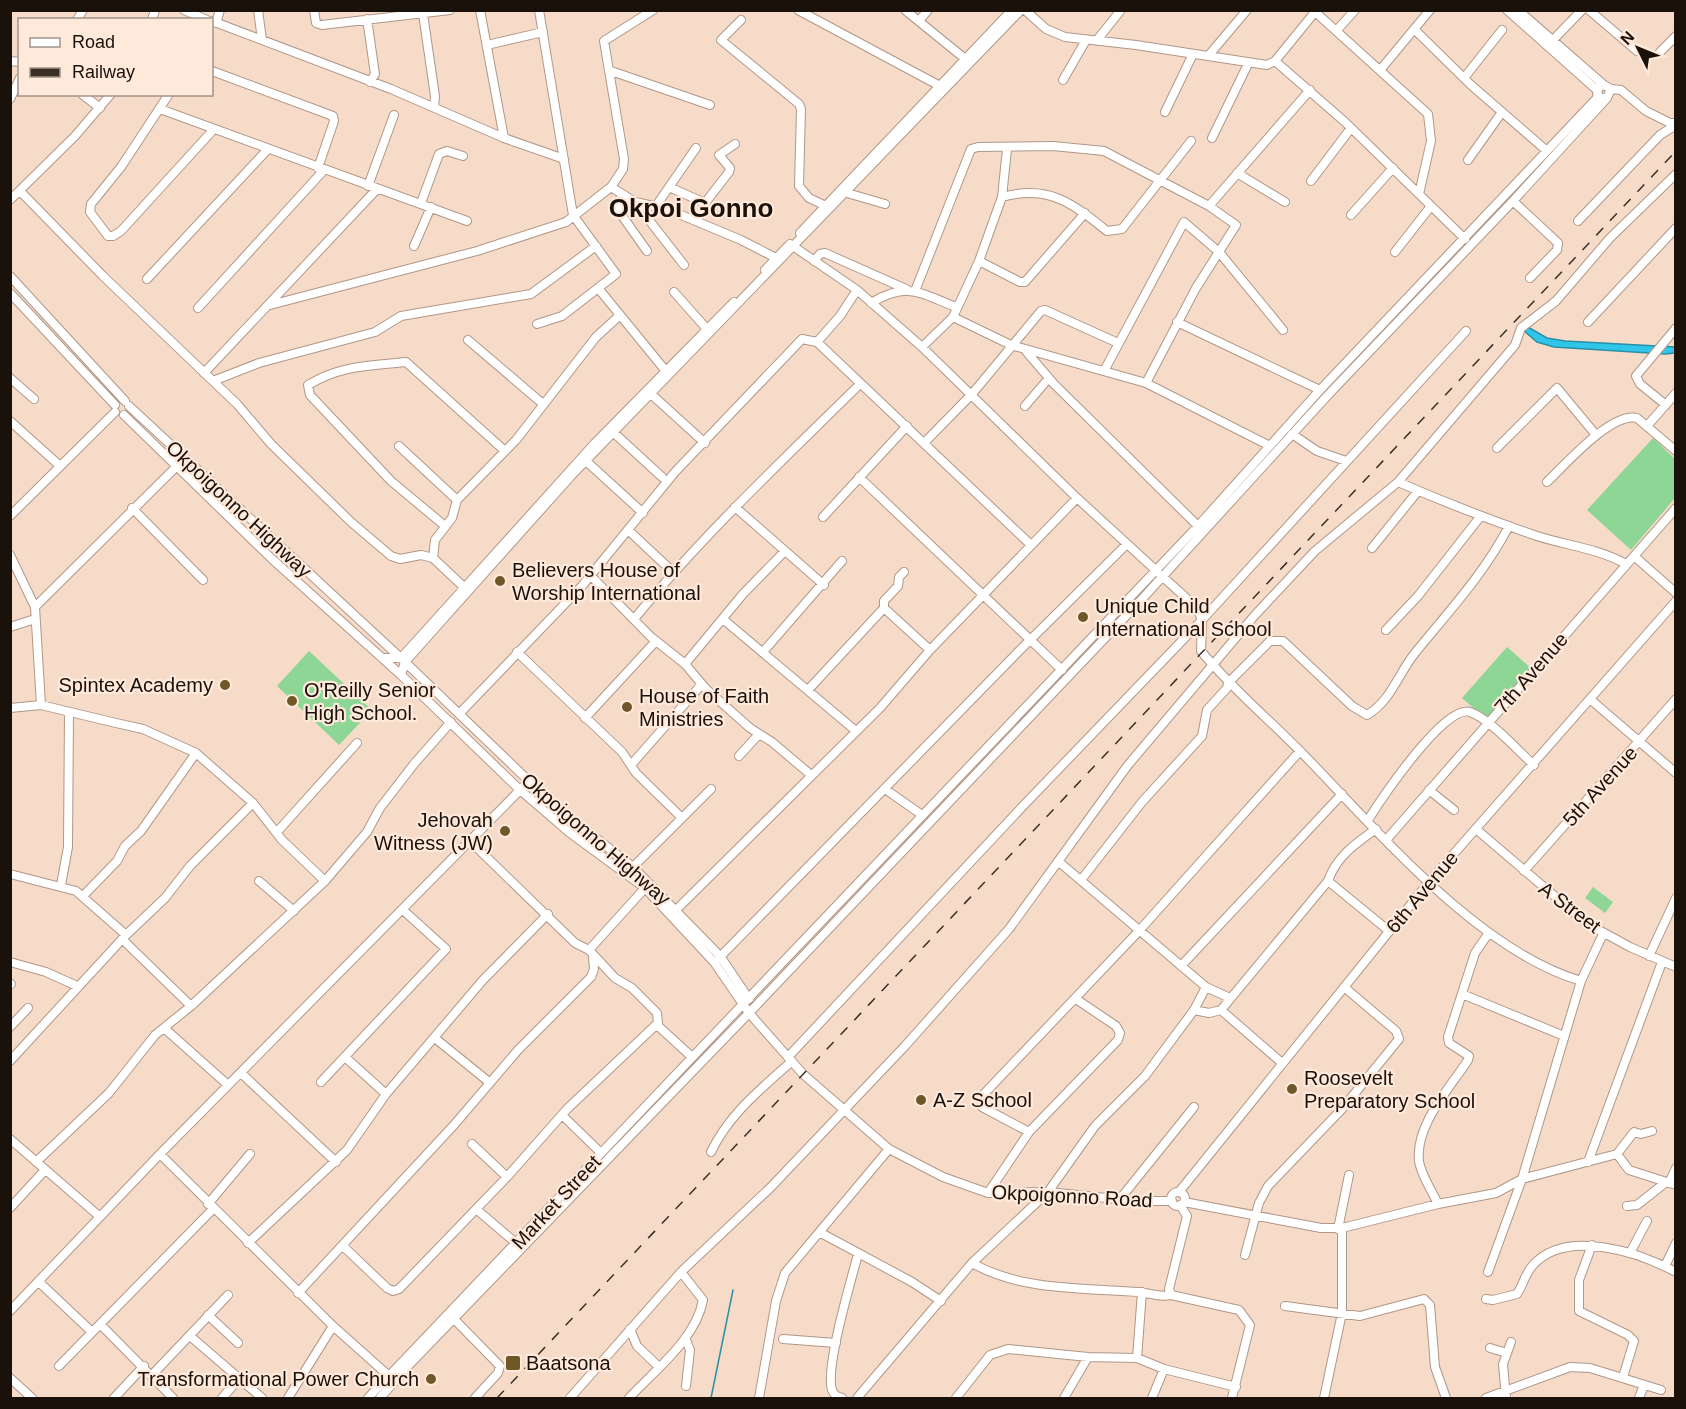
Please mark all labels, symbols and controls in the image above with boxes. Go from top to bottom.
legend [18,18,213,96]
north arrow [1608,18,1668,78]
text: N [1617,28,1638,48]
text: Road [72,32,115,52]
text: Railway [72,62,135,82]
district label: Okpoi Gonno [609,193,773,223]
street label: Okpoigonno Highway [162,436,316,582]
place label: Believers House of Worship International [512,559,701,604]
marker: Believers House of Worship International [493,574,507,588]
place label: Unique Child International School [1095,595,1272,640]
marker: Unique Child International School [1076,610,1090,624]
street label: 7th Avenue [1490,628,1572,718]
place label: Spintex Academy [58,674,213,696]
marker: Spintex Academy [218,678,232,692]
place label: O'Reilly Senior High School. [304,679,436,724]
place label: House of Faith Ministries [639,685,769,730]
marker: O'Reilly Senior High School. [285,694,299,708]
marker: House of Faith Ministries [620,700,634,714]
street label: 5th Avenue [1558,742,1642,830]
street label: Okpoigonno Highway [517,768,675,910]
place label: Jehovah Witness (JW) [374,809,493,854]
marker: Jehovah Witness (JW) [498,824,512,838]
street label: 6th Avenue [1382,847,1462,937]
street label: A Street [1535,877,1605,937]
place label: Roosevelt Preparatory School [1304,1067,1475,1112]
marker: Roosevelt Preparatory School [1285,1082,1299,1096]
place label: A-Z School [933,1089,1032,1111]
marker: A-Z School [914,1093,928,1107]
street label: Market Street [507,1150,605,1253]
street label: Okpoigonno Road [991,1181,1153,1211]
place label: Baatsona [526,1352,611,1374]
marker: Baatsona [504,1354,522,1372]
place label: Transformational Power Church [137,1368,419,1390]
marker: Transformational Power Church [424,1372,438,1386]

